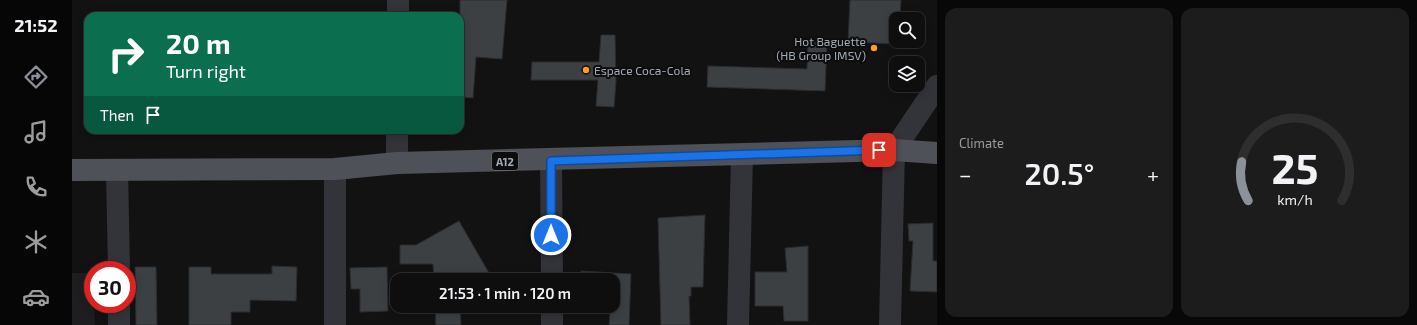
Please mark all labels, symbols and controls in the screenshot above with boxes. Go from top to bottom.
map controls [889,12,925,92]
button: search [889,12,925,48]
text: 21:52 [14,14,58,36]
text: 20 m [166,26,231,60]
icon: right [100,28,152,80]
place label: Hot Baguette (HB Group IMSV) [776,34,866,62]
marker: Hot Baguette (HB Group IMSV) [869,43,879,53]
button: layers [889,56,925,92]
text: Turn right [166,60,246,82]
icon: directions [22,63,50,91]
place label: Espace Coca-Cola [594,63,691,77]
marker: Espace Coca-Cola [581,65,591,75]
icon: arrive [142,104,164,126]
text: Then [100,106,134,124]
icon: music [22,118,50,146]
pin [862,133,896,167]
text: Climate [959,135,1004,151]
icon: arrive [868,139,890,161]
text: 25 [1271,141,1319,191]
road number: A12 [492,152,518,170]
text: 20.5° [1024,155,1094,191]
text: − [959,161,972,187]
text: + [1147,161,1159,187]
icon: phone [22,173,50,201]
text: km/h [1277,190,1313,207]
position arrow [530,214,572,256]
icon: climate [22,228,50,256]
speed limit sign: 30 [84,261,136,313]
icon: car [22,283,50,311]
text: 21:53 · 1 min · 120 m [439,284,571,302]

